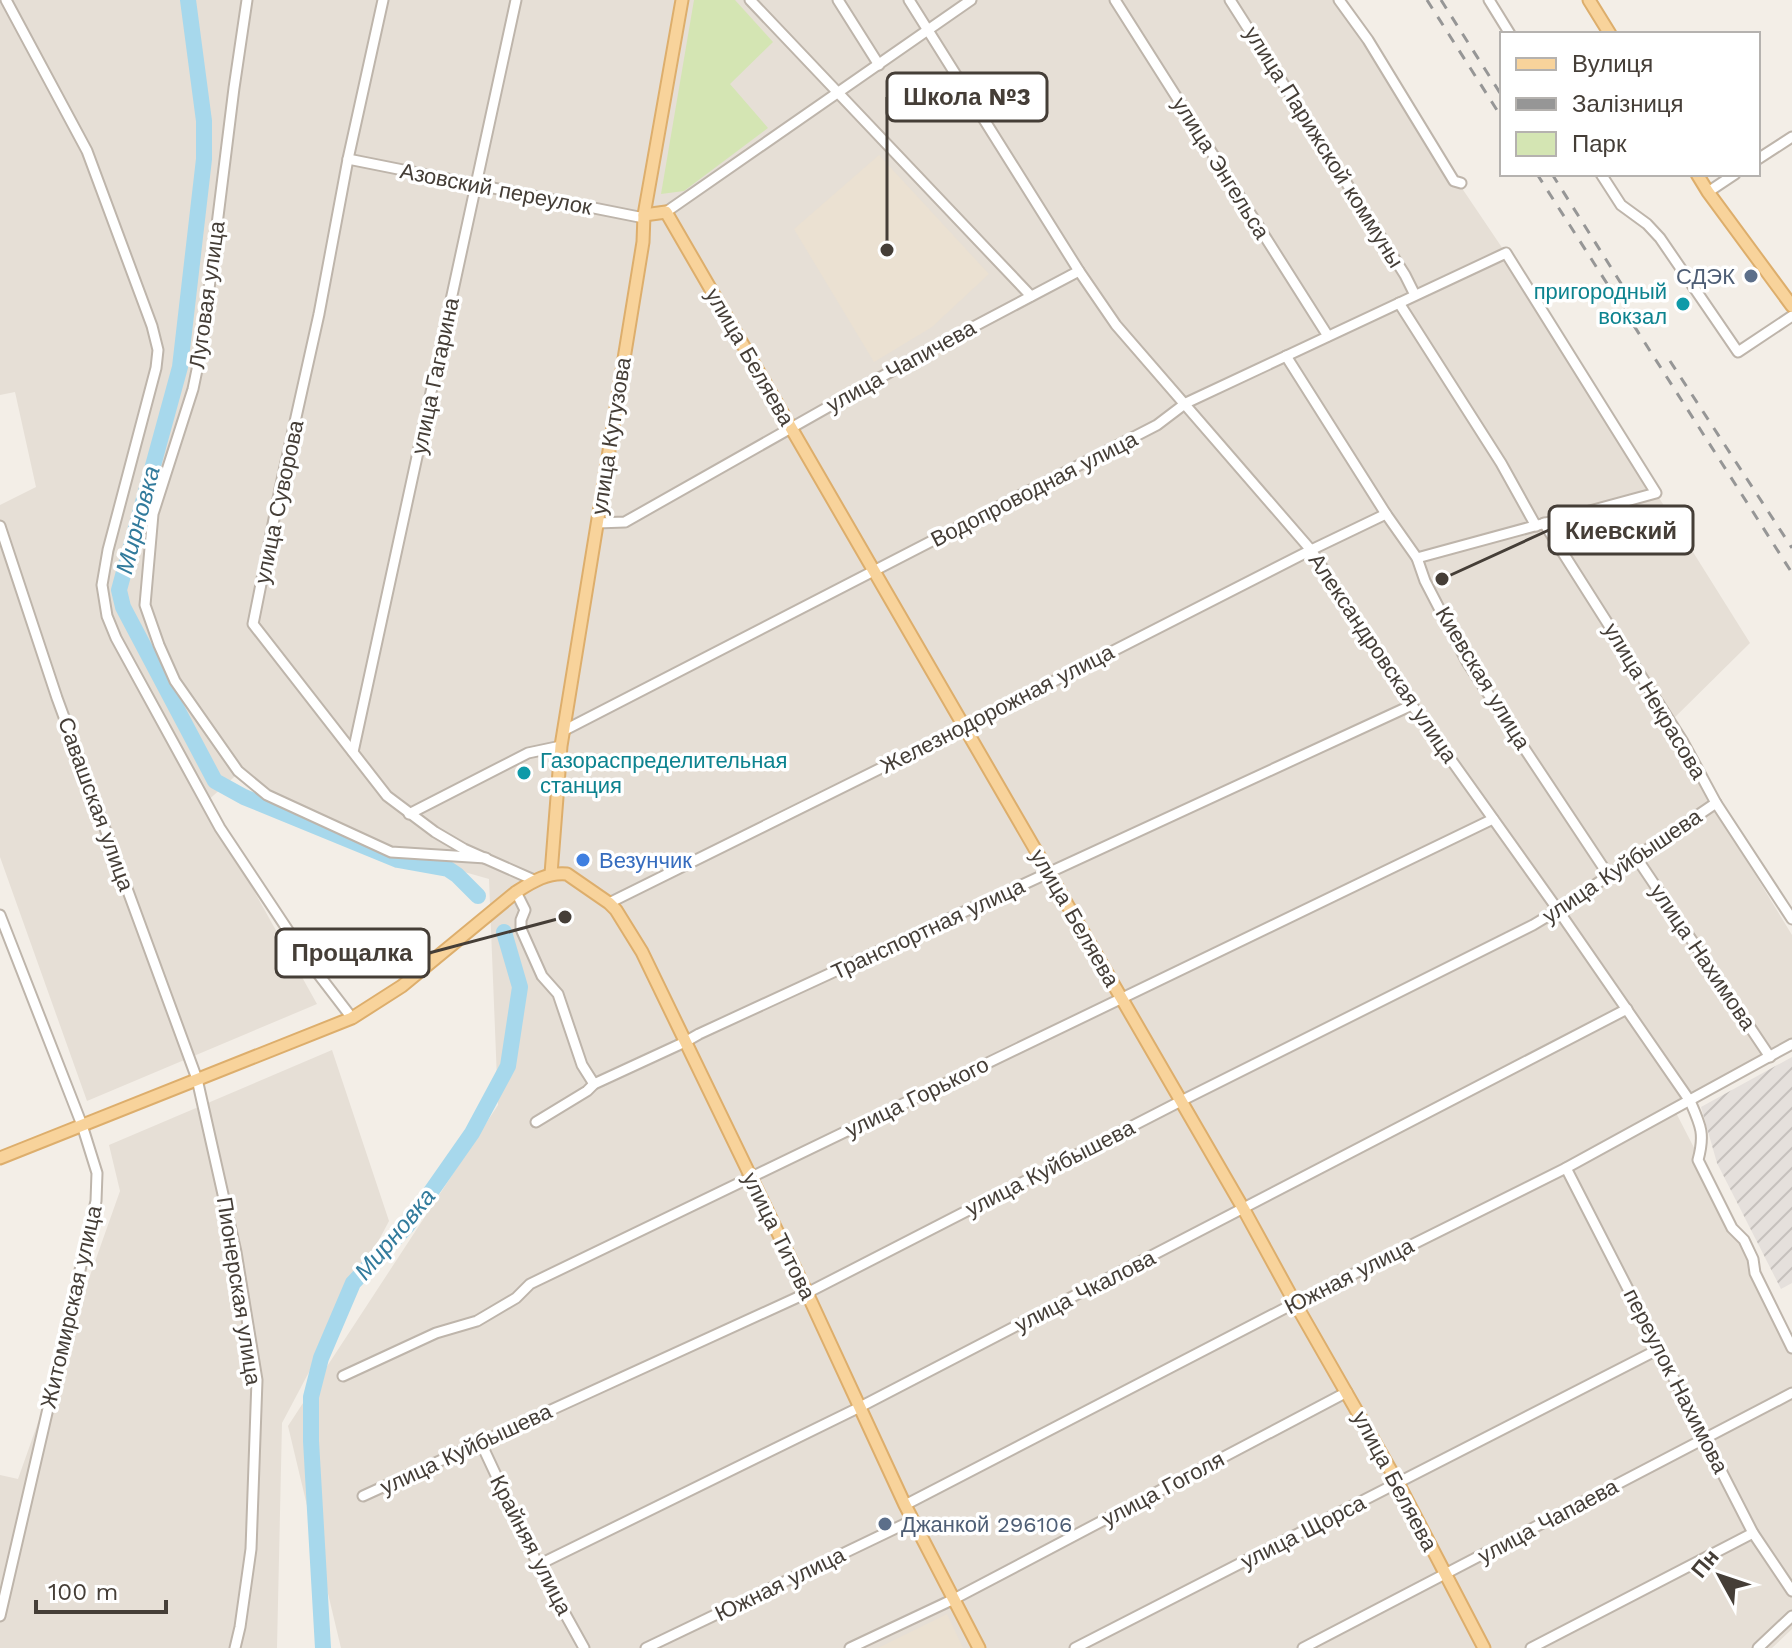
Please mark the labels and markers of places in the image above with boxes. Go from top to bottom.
callout: Школа №3 [887,73,1047,121]
place label: СДЭК [1676,264,1735,289]
marker: СДЭК [1742,267,1760,285]
place label: пригородный вокзал [1534,279,1667,329]
marker: пригородный вокзал [1674,295,1692,313]
callout: Киевский [1549,506,1693,554]
place label: Газораспределительная станция [540,748,788,798]
marker: Газораспределительная станция [515,764,533,782]
place label: Везунчик [599,848,692,873]
marker: Везунчик [574,851,592,869]
callout: Прощалка [276,929,429,977]
place label: Джанкой 296106 [901,1512,1072,1537]
marker: Джанкой 296106 [876,1515,894,1533]

